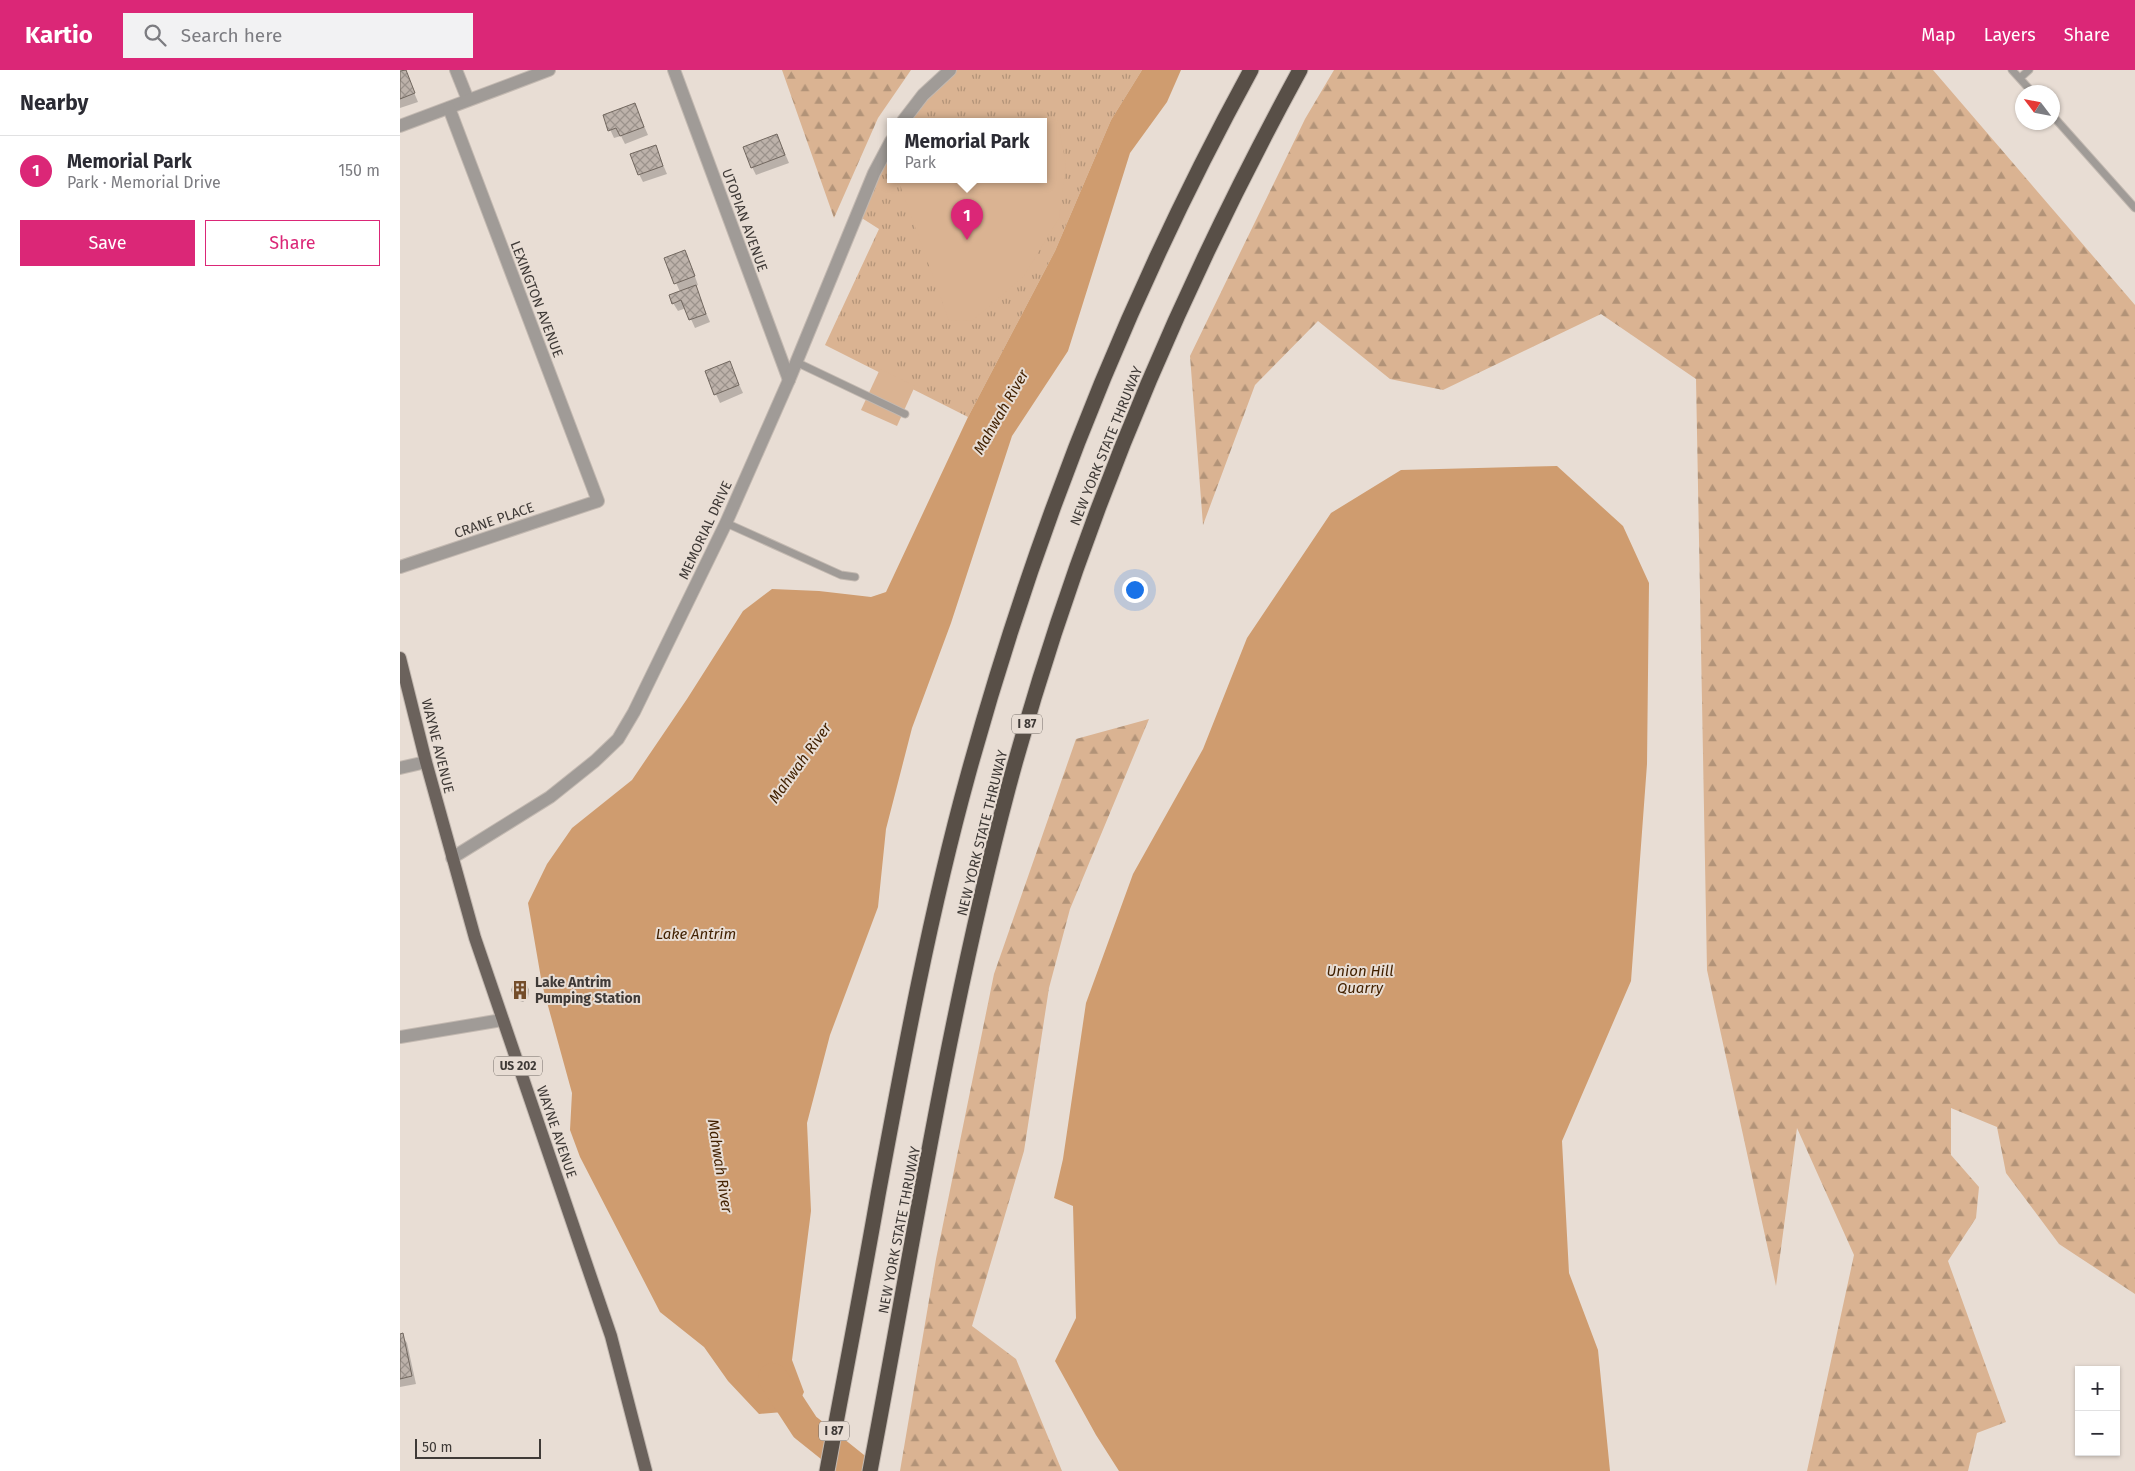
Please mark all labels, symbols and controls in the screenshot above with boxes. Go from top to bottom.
search box [123,13,473,58]
text: Kartio [25,21,93,49]
icon: search [141,21,169,49]
text: Search here [181,24,282,47]
text: Map [1921,24,1956,46]
text: Layers [1984,24,2036,46]
text: Share [2064,24,2110,46]
north arrow [2015,85,2060,130]
text: Nearby [20,90,88,116]
popup [887,118,1047,183]
text: Memorial Park [905,130,1029,153]
text: Memorial Park [67,150,192,173]
text: Park [905,153,936,172]
text: 1 [32,161,40,180]
text: 150 m [338,161,380,180]
street label: UTOPIAN AVENUE [718,166,771,274]
text: Park · Memorial Drive [67,173,221,192]
pin: 1 [951,199,983,240]
button: Save [20,220,195,266]
button: Share [205,220,380,266]
street label: LEXINGTON AVENUE [506,239,567,360]
street label: NEW YORK STATE THRUWAY [1067,364,1146,528]
water label: Mahwah River [970,365,1033,457]
street label: MEMORIAL DRIVE [675,478,736,582]
street label: CRANE PLACE [452,499,536,542]
your location [1122,577,1148,603]
street label: WAYNE AVENUE [418,697,457,795]
road number: I 87 [1012,714,1042,734]
water label: Mahwah River [765,718,836,807]
street label: NEW YORK STATE THRUWAY [954,748,1011,918]
water label: Lake Antrim [656,925,736,943]
water label: Union Hill Quarry [1327,962,1393,997]
place label: Lake Antrim Pumping Station [535,974,641,1007]
building icon: Lake Antrim Pumping Station [509,979,531,1001]
road number: US 202 [494,1056,542,1076]
street label: WAYNE AVENUE [533,1084,580,1181]
water label: Mahwah River [704,1118,736,1215]
street label: NEW YORK STATE THRUWAY [875,1145,924,1315]
map controls [2075,1366,2120,1456]
button: + [2075,1366,2120,1411]
button: − [2075,1411,2120,1456]
road number: I 87 [819,1422,849,1440]
scale bar [415,1436,541,1459]
text: 50 m [422,1439,453,1456]

